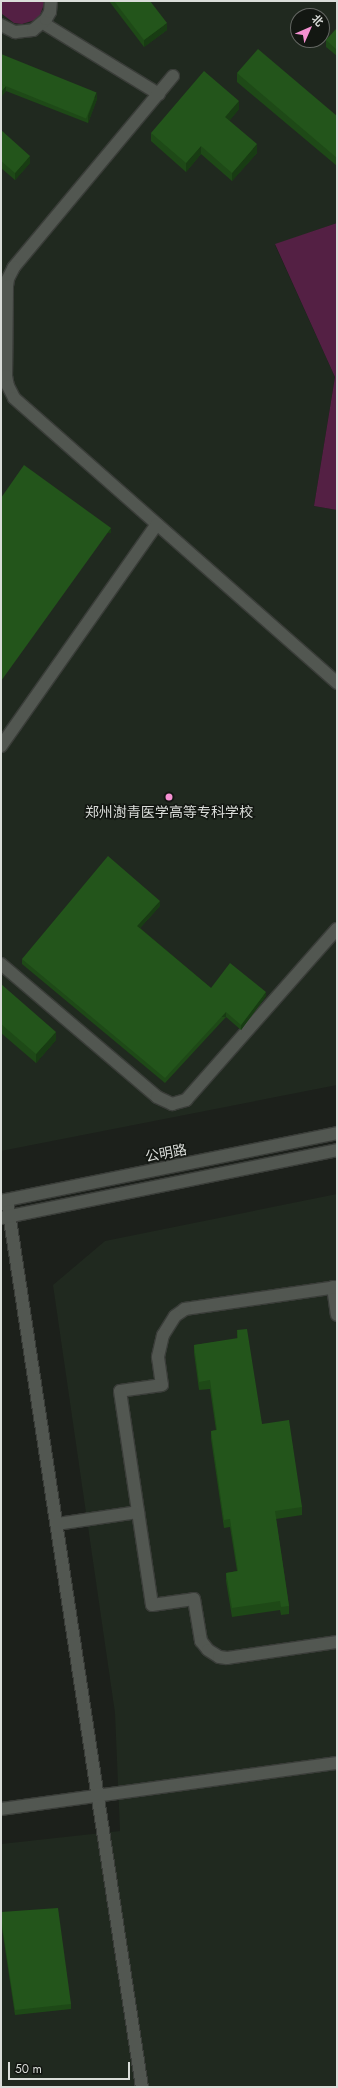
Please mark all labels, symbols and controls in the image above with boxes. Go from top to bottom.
north arrow [290,8,330,48]
text: 北 [308,11,327,30]
marker: 郑州澍青医学高等专科学校 [164,792,174,802]
place label: 郑州澍青医学高等专科学校 [85,804,253,820]
street label: 公明路 [144,1141,188,1165]
scale bar [10,2054,132,2080]
text: 50 m [15,2060,42,2078]

